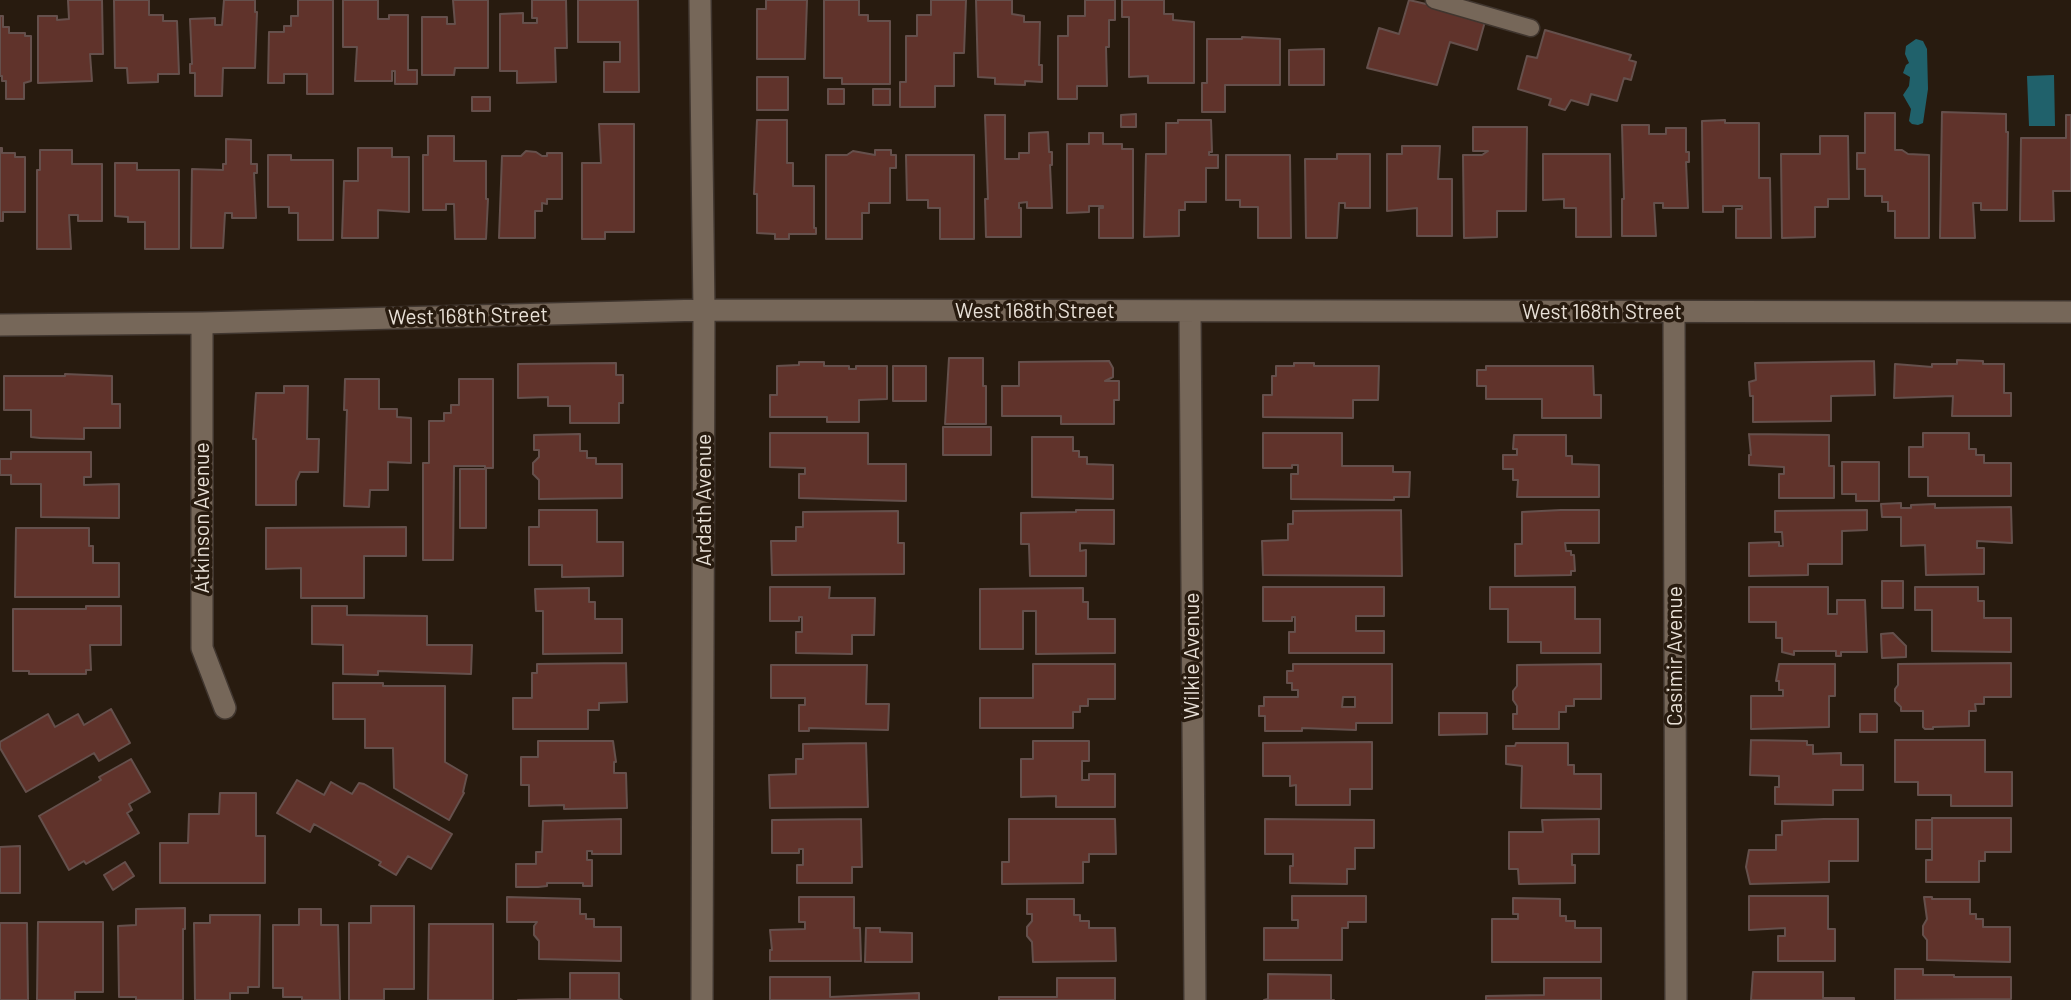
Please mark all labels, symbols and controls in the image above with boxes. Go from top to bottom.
street label: West 168th Street [955,298,1115,324]
street label: West 168th Street [1522,299,1682,325]
street label: West 168th Street [388,302,548,330]
street label: Ardath Avenue [691,434,717,566]
street label: Atkinson Avenue [189,442,215,594]
street label: Casimir Avenue [1662,586,1688,726]
street label: Wilkie Avenue [1179,593,1205,719]

